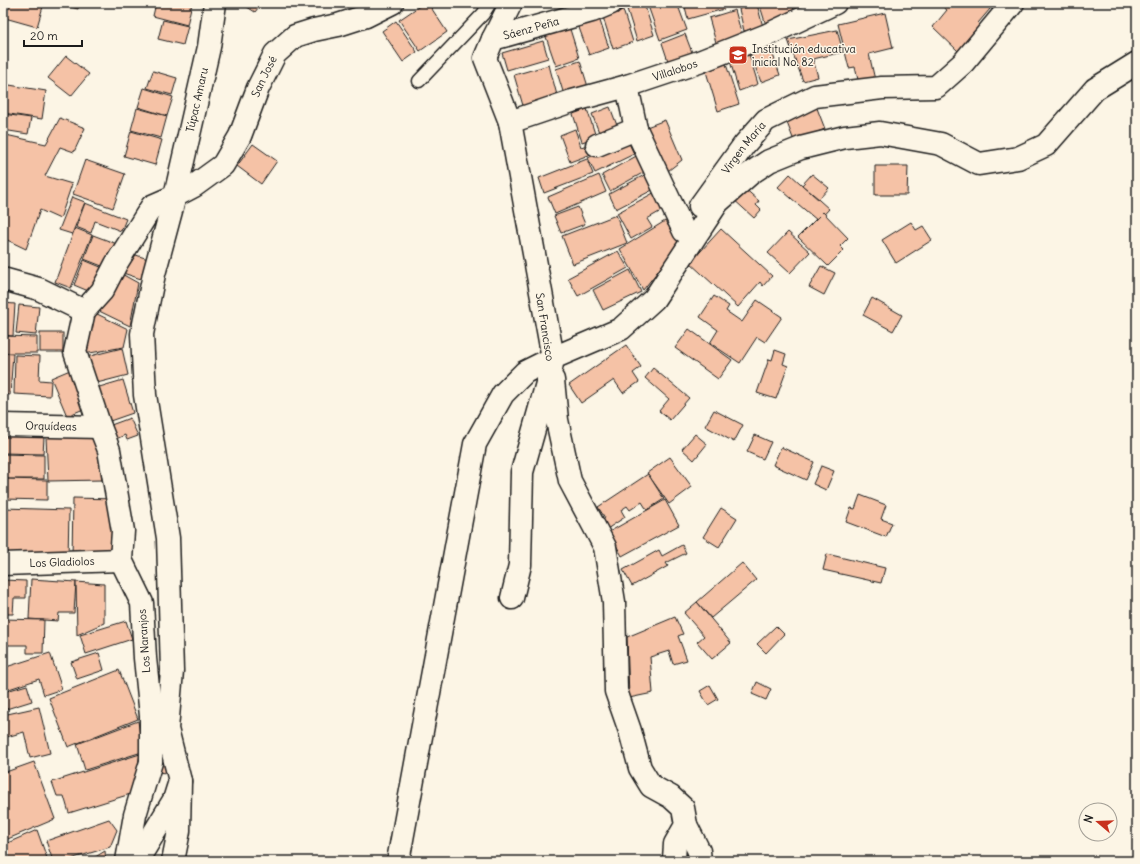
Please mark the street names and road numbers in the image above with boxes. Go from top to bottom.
street label: Sáenz Peña [502,14,561,43]
street label: San José [248,54,280,99]
street label: Villalobos [651,56,699,84]
street label: Túpac Amaru [183,65,211,134]
street label: Virgen María [719,118,769,177]
street label: San Francisco [533,292,557,362]
street label: Orquídeas [25,418,77,434]
street label: Los Gladiolos [29,554,95,570]
street label: Los Naranjos [135,609,153,673]

